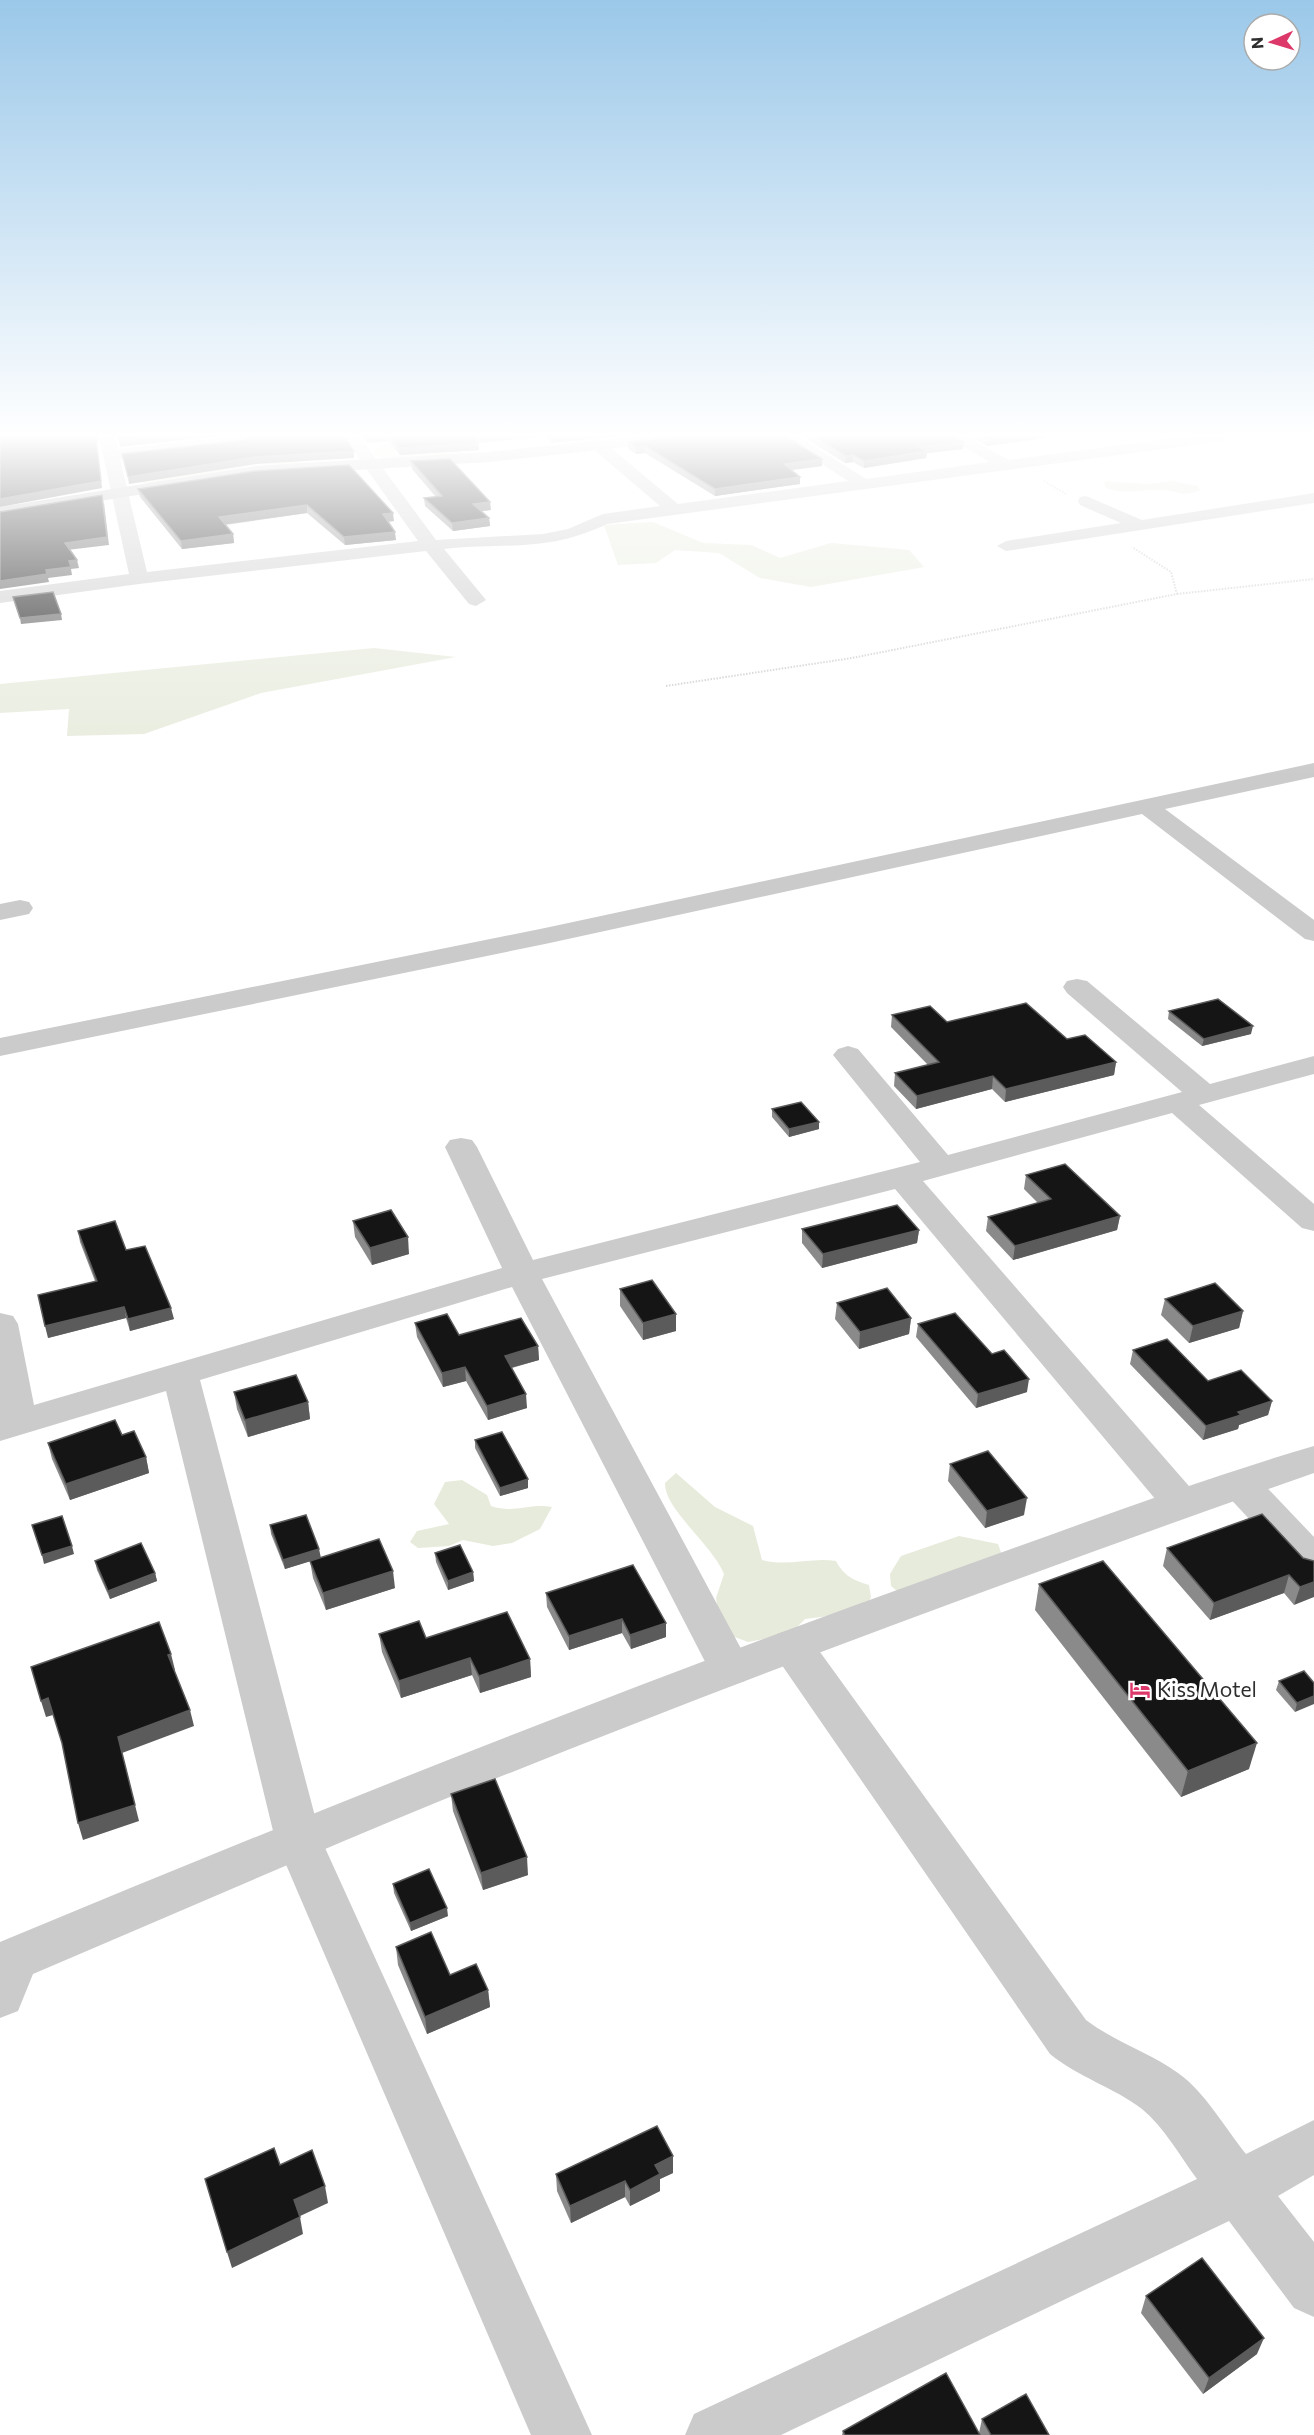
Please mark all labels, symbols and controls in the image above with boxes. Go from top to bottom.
north arrow [1242,12,1302,72]
text: N [1247,36,1266,50]
place label: Kiss Motel [1157,1676,1257,1701]
hotel icon: Kiss Motel [1128,1678,1152,1702]

